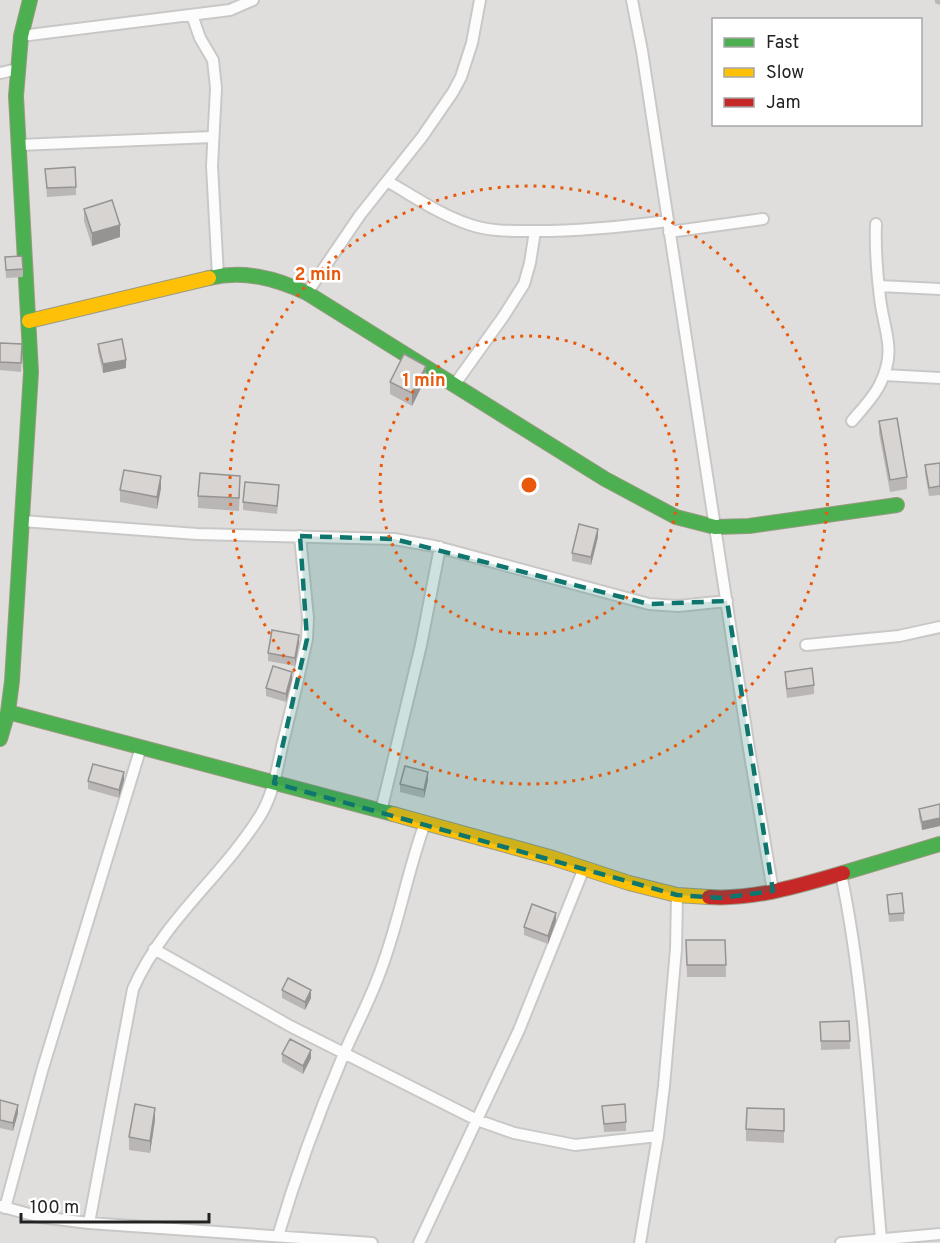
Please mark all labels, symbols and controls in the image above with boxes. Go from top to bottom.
legend [712,18,922,126]
text: Fast [766,32,799,55]
text: Slow [766,62,804,85]
text: Jam [766,92,801,115]
text: 2 min [294,264,342,287]
text: 1 min [402,370,446,393]
centre of rings [519,475,539,495]
scale bar [21,1186,208,1224]
text: 100 m [30,1197,79,1220]

